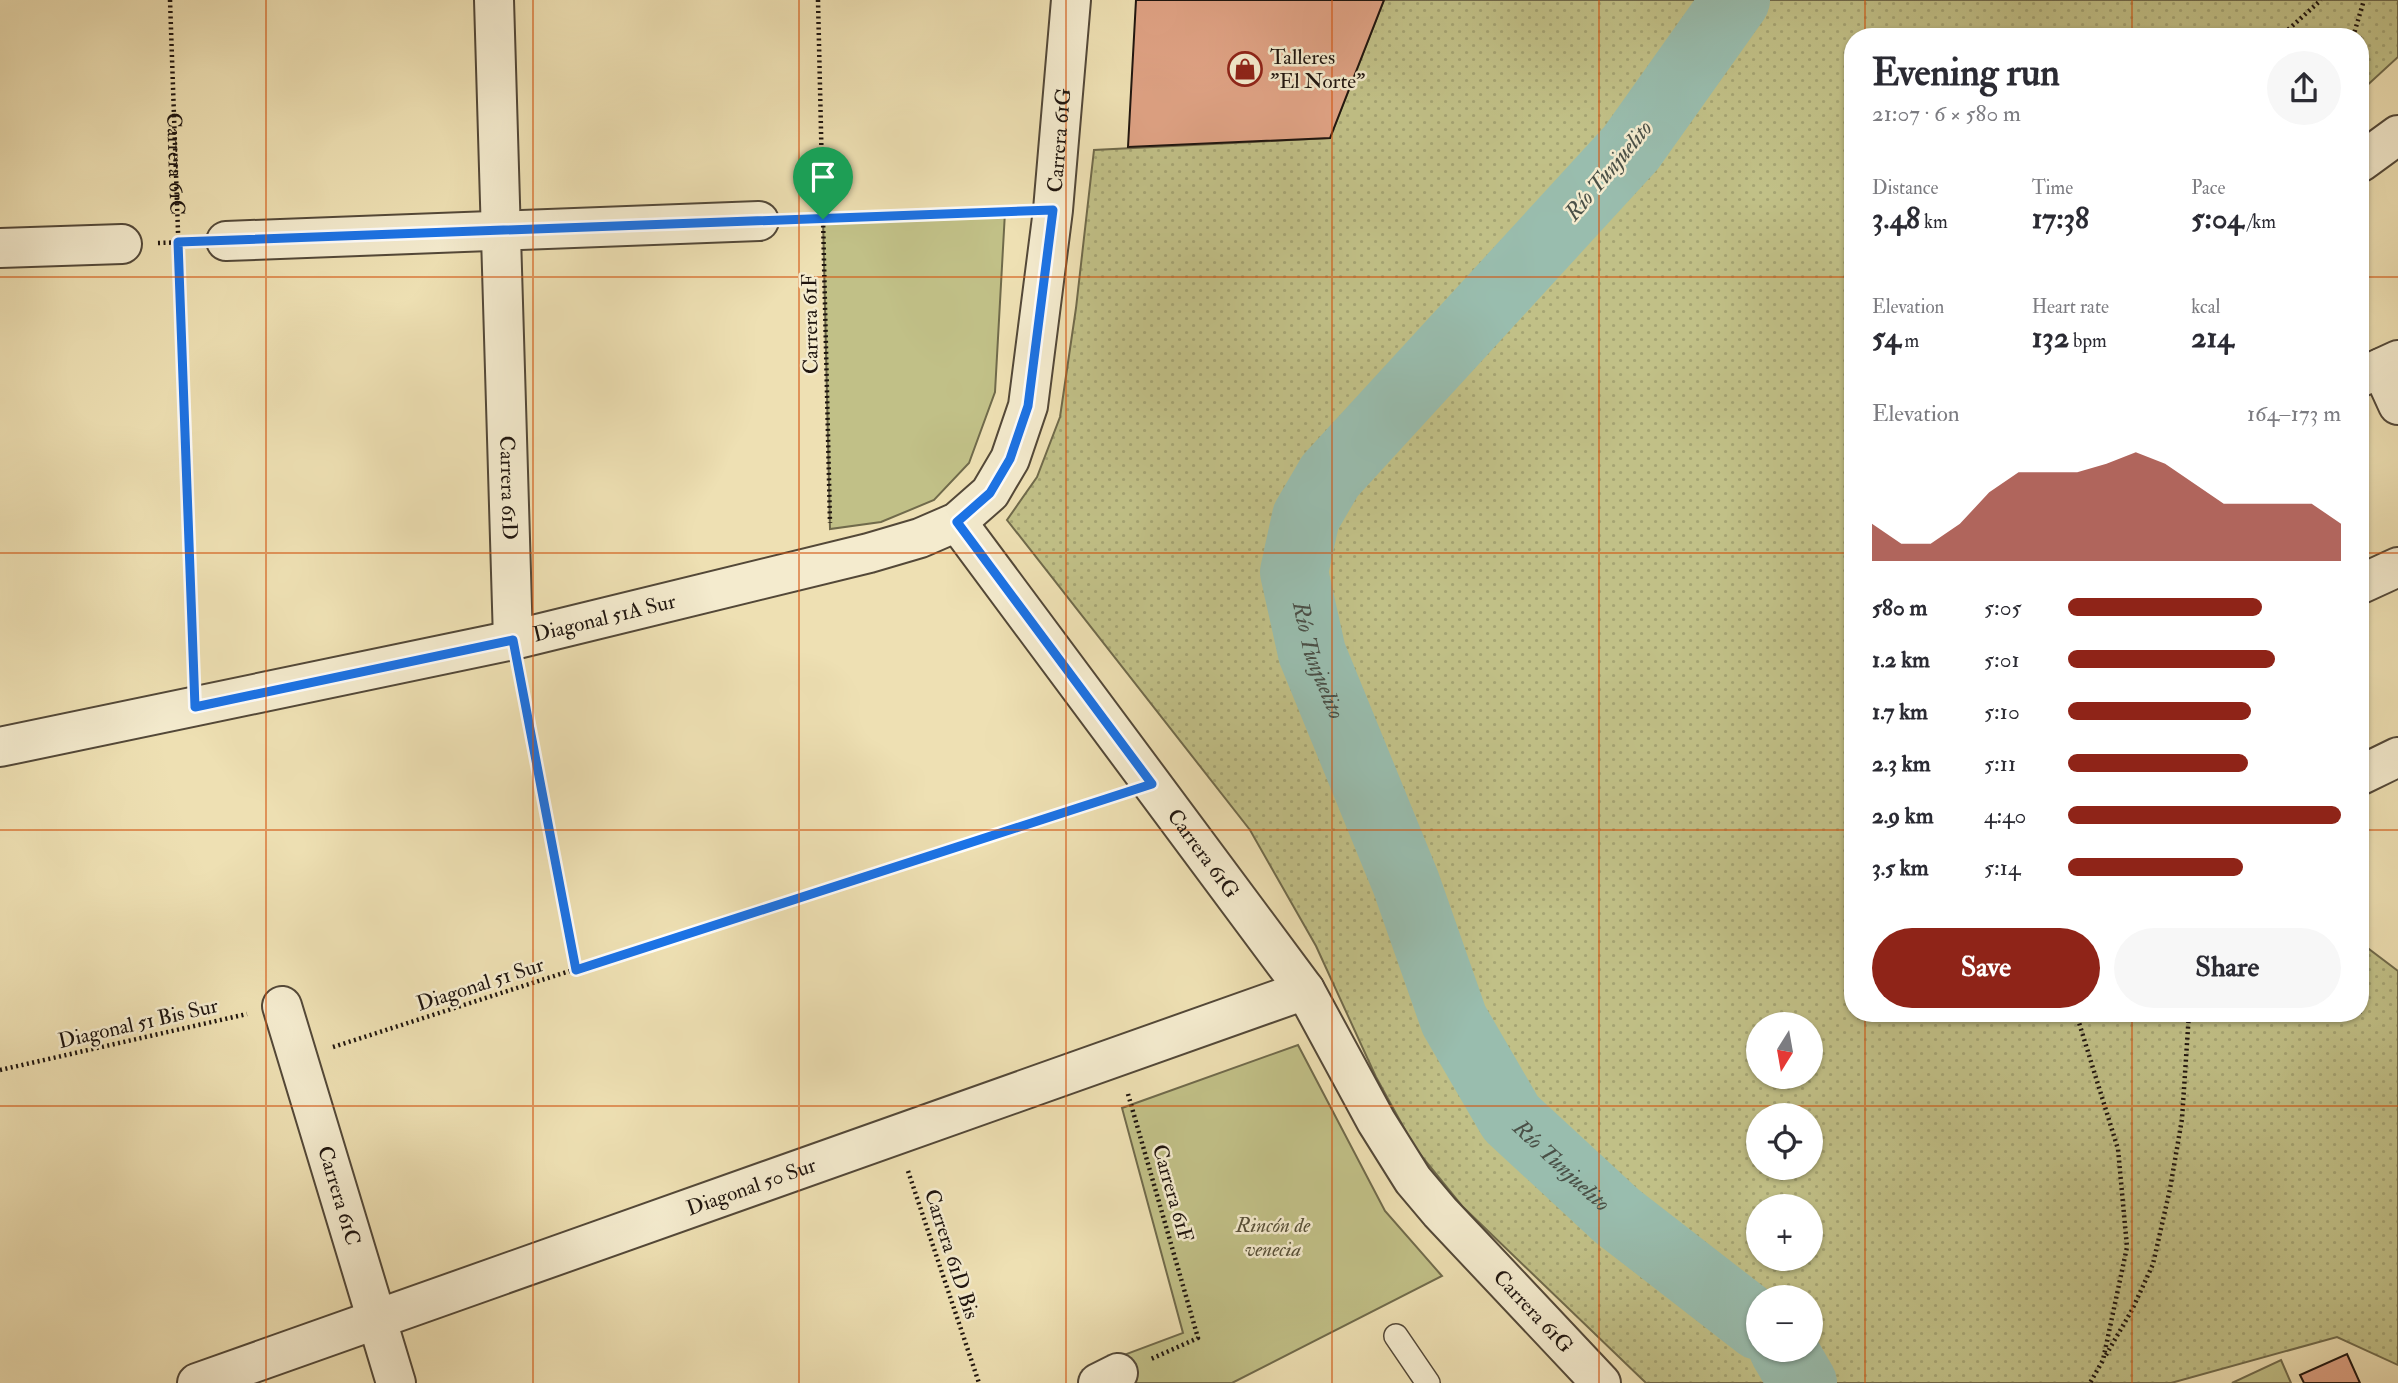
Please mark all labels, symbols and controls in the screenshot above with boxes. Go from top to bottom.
place label: Talleres "El Norte" [1270,44,1365,95]
text: Evening run [1872,49,2060,97]
shop icon: Talleres "El Norte" [1226,50,1264,88]
button: share [2267,51,2341,125]
street label: Carrera 61G [1042,87,1077,194]
text: 21:07 · 6 × 580 m [1872,99,2021,128]
street label: Carrera 61C [160,112,190,216]
water label: Río Tunjuelito [1557,114,1659,227]
pin [793,147,853,219]
icon: arrive [804,158,842,196]
text: Distance [1872,176,1938,200]
text: Time [2032,176,2073,200]
text: Pace [2191,176,2225,200]
text: 3.48 [1872,200,1920,237]
text: 17:38 [2032,200,2089,237]
text: 5:04 [2191,200,2243,237]
text: km [1920,210,1948,234]
text: /km [2243,210,2276,234]
street label: Carrera 61F [796,274,825,374]
text: Elevation [1872,295,1944,319]
text: Heart rate [2032,295,2109,319]
text: kcal [2191,295,2220,319]
text: 54 [1872,319,1901,356]
text: 132 [2032,319,2069,356]
text: 214 [2191,319,2233,356]
text: m [1901,329,1919,353]
text: bpm [2069,329,2107,353]
text: Elevation [1872,399,1960,428]
text: 164–173 m [2247,399,2341,428]
street label: Carrera 61D [493,435,523,540]
street label: Diagonal 51A Sur [530,588,679,649]
text: 580 m [1872,593,1927,622]
text: 5:05 [1984,593,2022,622]
water label: Río Tunjuelito [1286,598,1351,723]
text: 1.2 km [1872,645,1930,674]
text: 5:01 [1984,645,2020,674]
text: 1.7 km [1872,697,1928,726]
text: 5:10 [1984,697,2020,726]
text: 2.3 km [1872,749,1931,778]
text: 5:11 [1984,749,2016,778]
text: 2.9 km [1872,801,1934,830]
text: 4:40 [1984,801,2026,830]
street label: Carrera 61G [1161,804,1245,904]
text: 3.5 km [1872,853,1929,882]
text: 5:14 [1984,853,2020,882]
button: Save [1872,928,2100,1008]
button: Share [2114,928,2341,1008]
street label: Diagonal 51 Sur [413,951,547,1018]
street label: Diagonal 51 Bis Sur [56,992,221,1055]
north arrow [1746,1012,1824,1088]
map controls [1746,1012,1823,1362]
button: locate [1746,1103,1823,1180]
water label: Río Tunjuelito [1506,1113,1616,1218]
street label: Carrera 61F [1146,1141,1199,1245]
street label: Carrera 61C [311,1143,367,1249]
street label: Diagonal 50 Sur [683,1151,820,1222]
street label: Carrera 61D Bis [918,1186,985,1323]
button: + [1746,1194,1823,1271]
park label: Rincón de venecia [1235,1212,1311,1263]
street label: Carrera 61G [1487,1264,1579,1359]
button: − [1746,1285,1823,1362]

